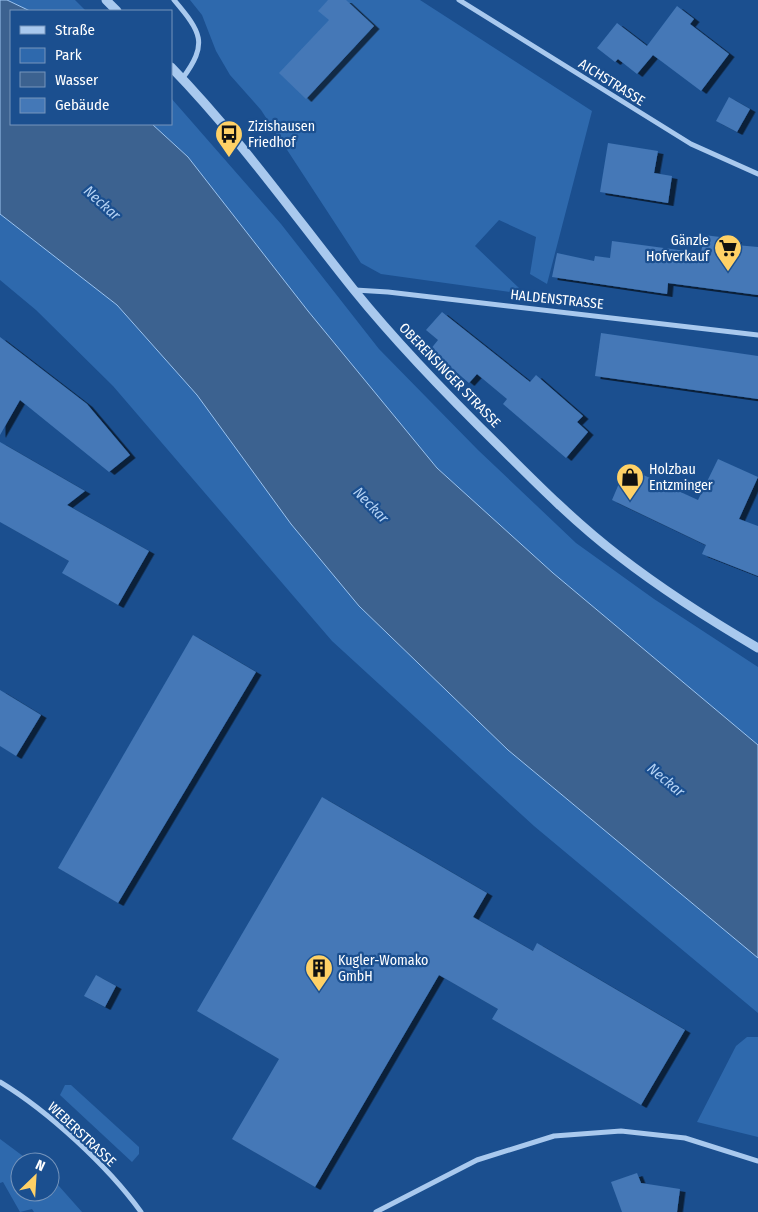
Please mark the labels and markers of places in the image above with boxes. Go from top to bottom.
place label: Zizishausen Friedhof [248,118,315,151]
bus stop icon: Zizishausen Friedhof [214,119,244,158]
place label: Gänzle Hofverkauf [646,232,711,265]
supermarket icon: Gänzle Hofverkauf [713,233,743,272]
place label: Holzbau Entzminger [649,461,713,494]
shop icon: Holzbau Entzminger [615,462,645,501]
place label: Kugler-Womako GmbH [338,952,428,985]
building icon: Kugler-Womako GmbH [304,953,334,992]

